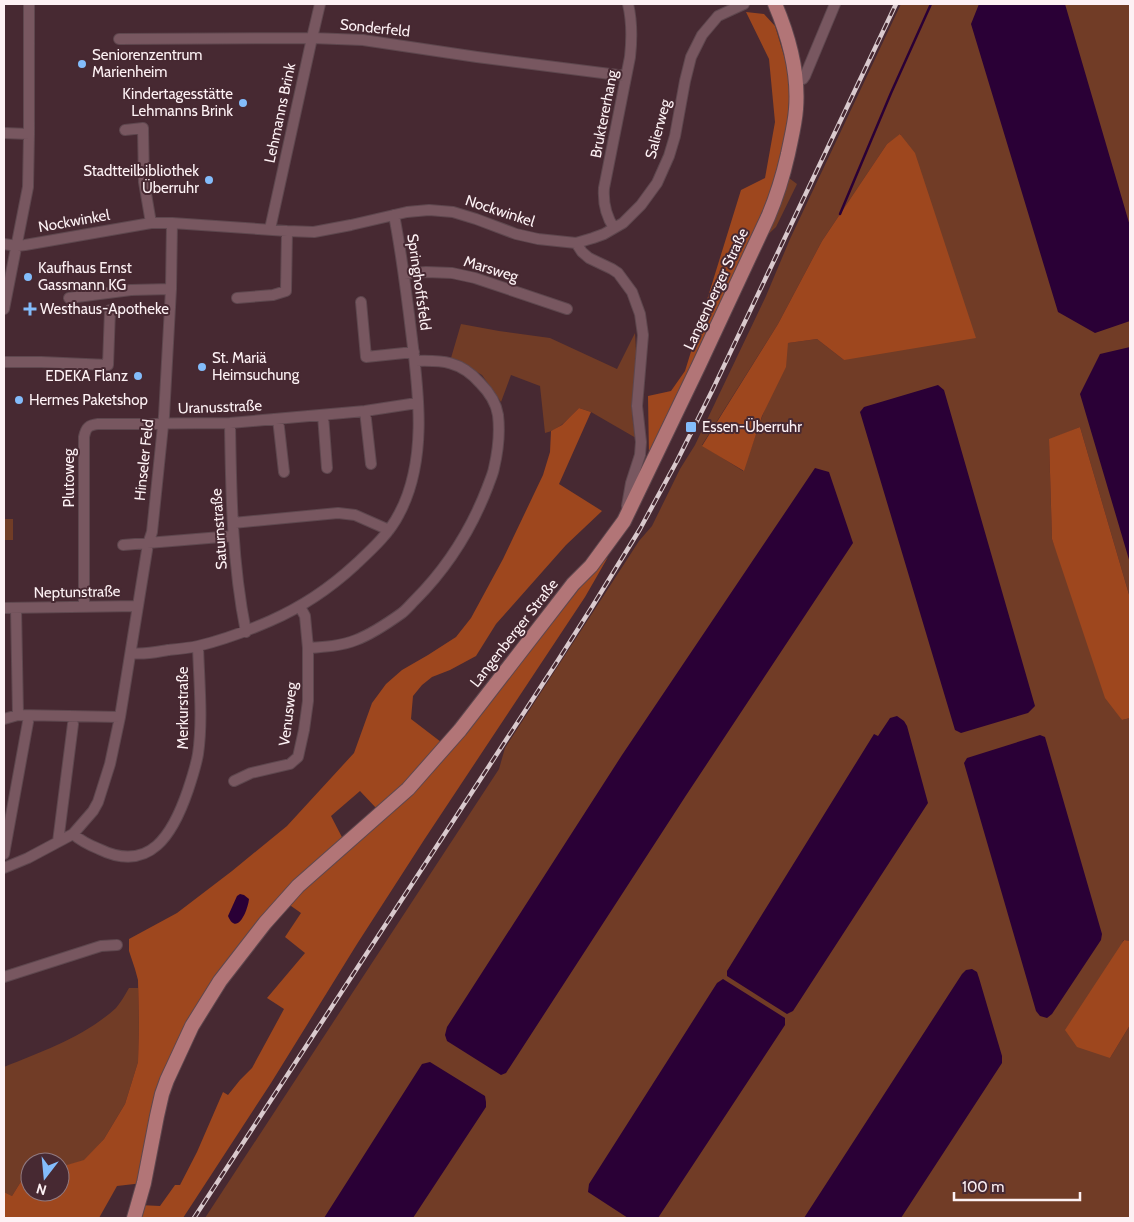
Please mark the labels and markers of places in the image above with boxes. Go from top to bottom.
place label: Seniorenzentrum Marienheim [92,46,203,81]
marker: Seniorenzentrum Marienheim [76,58,88,70]
place label: Kindertagesstätte Lehmanns Brink [122,85,233,120]
marker: Kindertagesstätte Lehmanns Brink [237,97,249,109]
place label: Stadtteilbibliothek Überruhr [83,162,199,197]
marker: Stadtteilbibliothek Überruhr [203,174,215,186]
place label: Kaufhaus Ernst Gassmann KG [38,259,132,294]
marker: Kaufhaus Ernst Gassmann KG [22,271,34,283]
place label: Westhaus-Apotheke [40,300,169,318]
marker: Westhaus-Apotheke [24,303,36,315]
place label: St. Mariä Heimsuchung [212,349,300,384]
marker: St. Mariä Heimsuchung [196,361,208,373]
place label: EDEKA Flanz [45,367,128,385]
marker: EDEKA Flanz [132,370,144,382]
place label: Hermes Paketshop [29,391,148,409]
marker: Hermes Paketshop [13,394,25,406]
place label: Essen-Überruhr [702,418,802,436]
marker: Essen-Überruhr [684,420,698,434]

